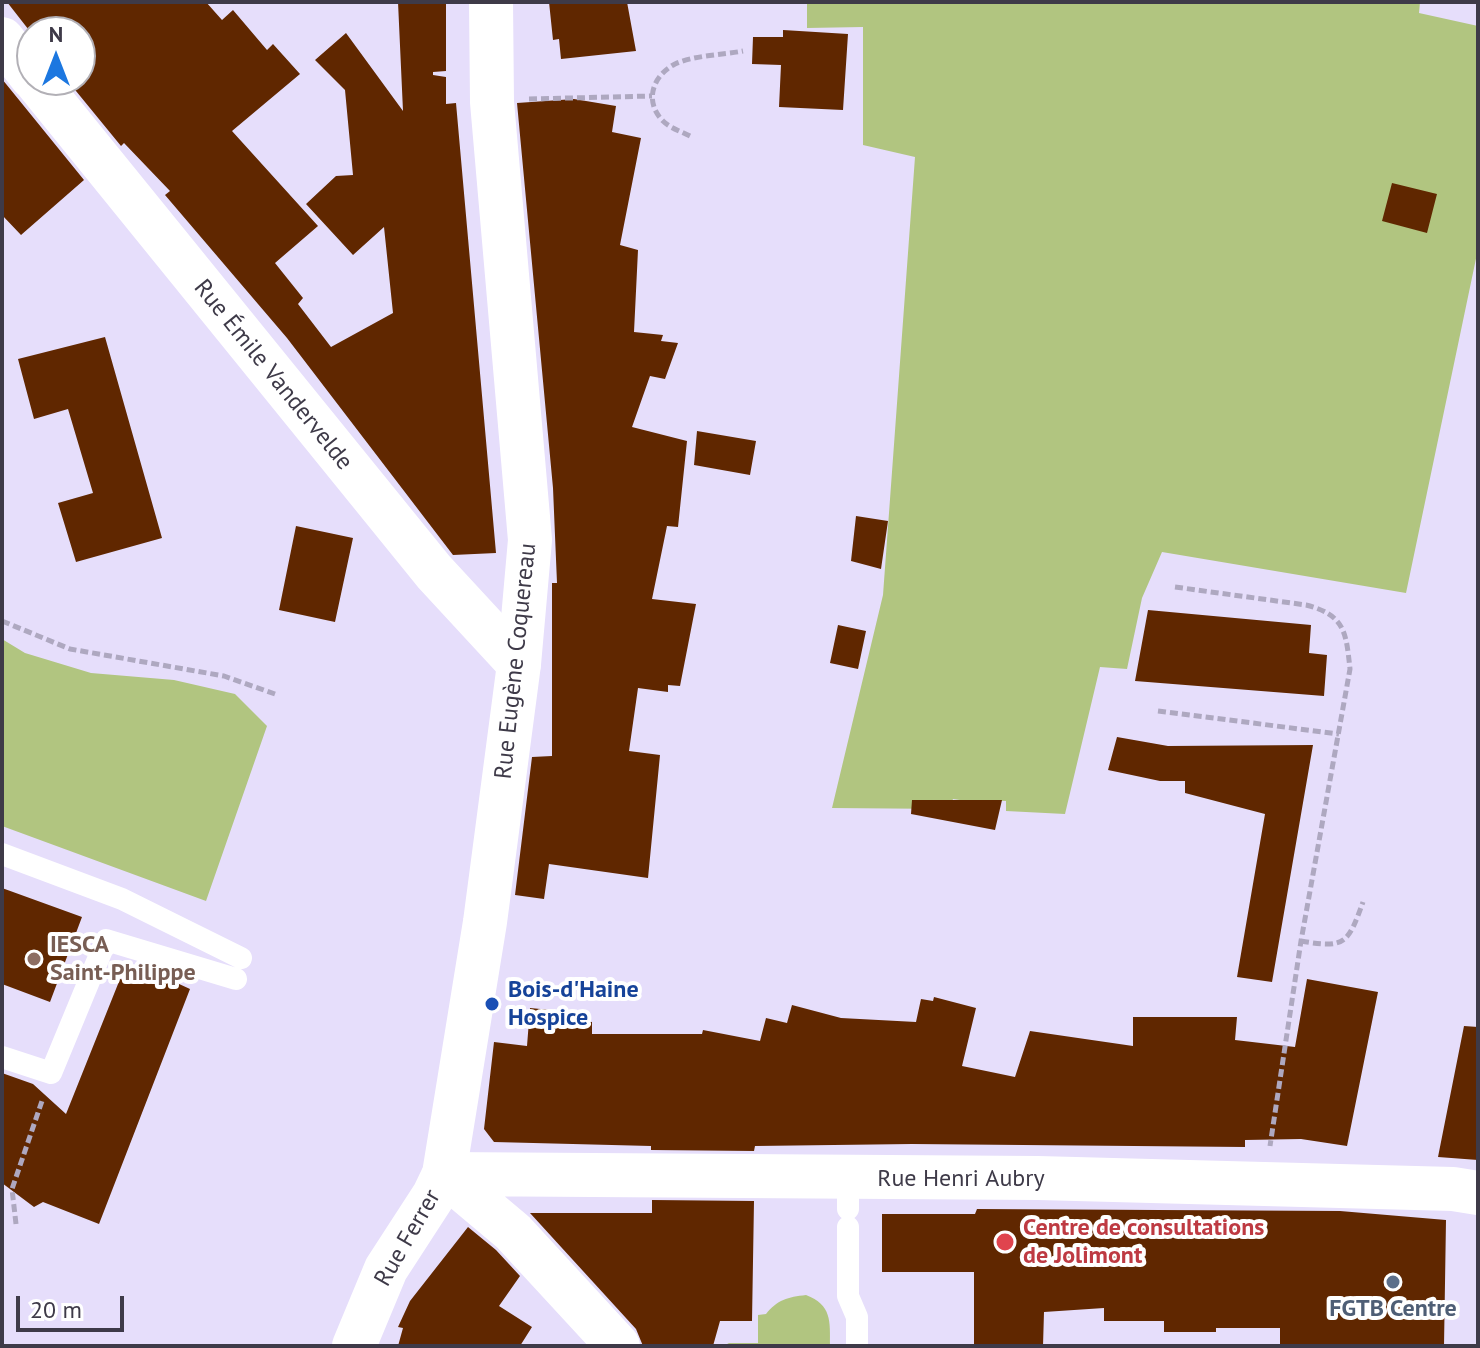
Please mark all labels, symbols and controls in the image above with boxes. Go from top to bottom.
north arrow [16,16,96,96]
text: N [49,20,63,48]
street label: Rue Émile Vandervelde [187,274,359,476]
street label: Rue Eugène Coquereau [489,542,543,780]
place label: IESCA Saint-Philippe [50,931,196,987]
marker: IESCA Saint-Philippe [25,950,43,968]
place label: Bois-d'Haine Hospice [508,976,639,1032]
marker: Bois-d'Haine Hospice [483,995,501,1013]
street label: Rue Henri Aubry [877,1165,1045,1193]
street label: Rue Ferrer [369,1185,447,1291]
place label: Centre de consultations de Jolimont [1023,1214,1264,1270]
marker: Centre de consultations de Jolimont [994,1231,1016,1253]
marker: FGTB Centre [1384,1273,1402,1291]
scale bar [20,1280,128,1330]
text: 20 m [30,1294,82,1325]
place label: FGTB Centre [1329,1295,1457,1323]

